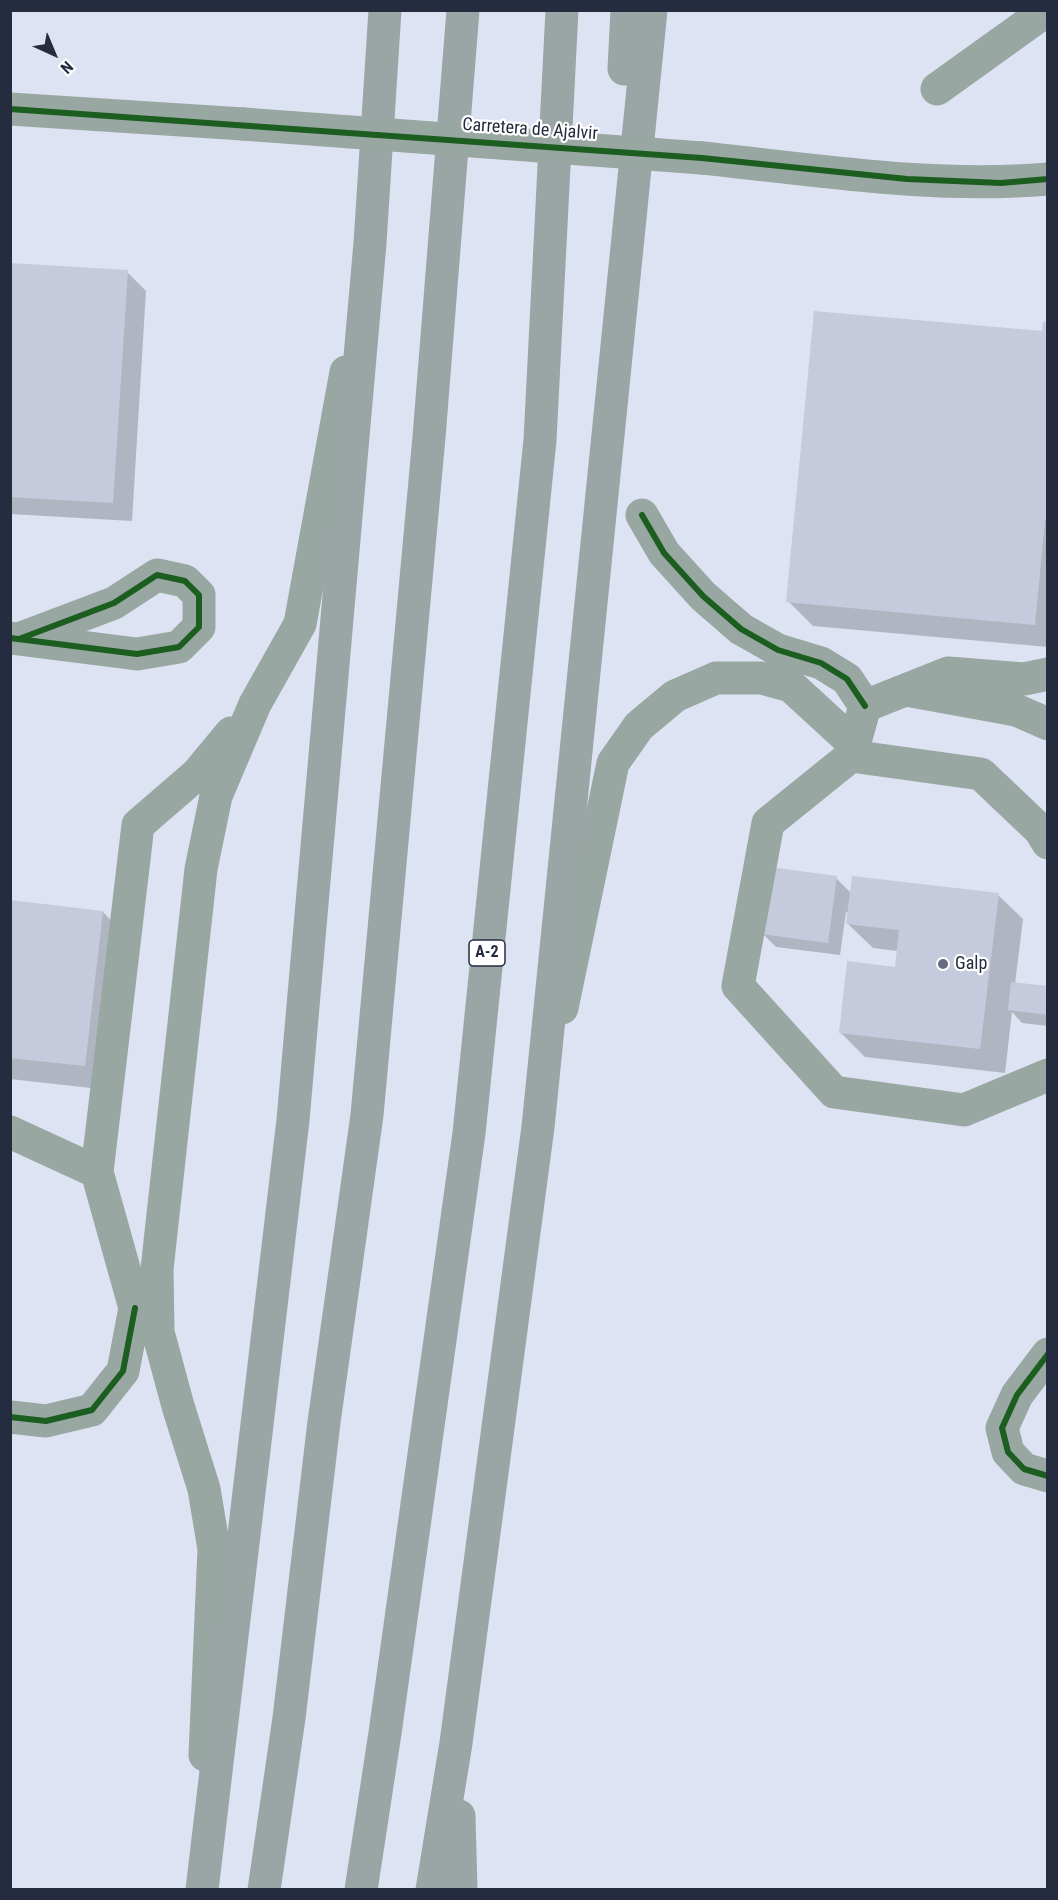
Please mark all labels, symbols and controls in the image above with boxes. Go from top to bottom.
north arrow [24,24,84,84]
text: N [57,57,77,78]
street label: Carretera de Ajalvir [462,114,598,146]
road number: A-2 [469,940,505,966]
place label: Galp [955,953,987,975]
marker: Galp [936,957,950,971]

